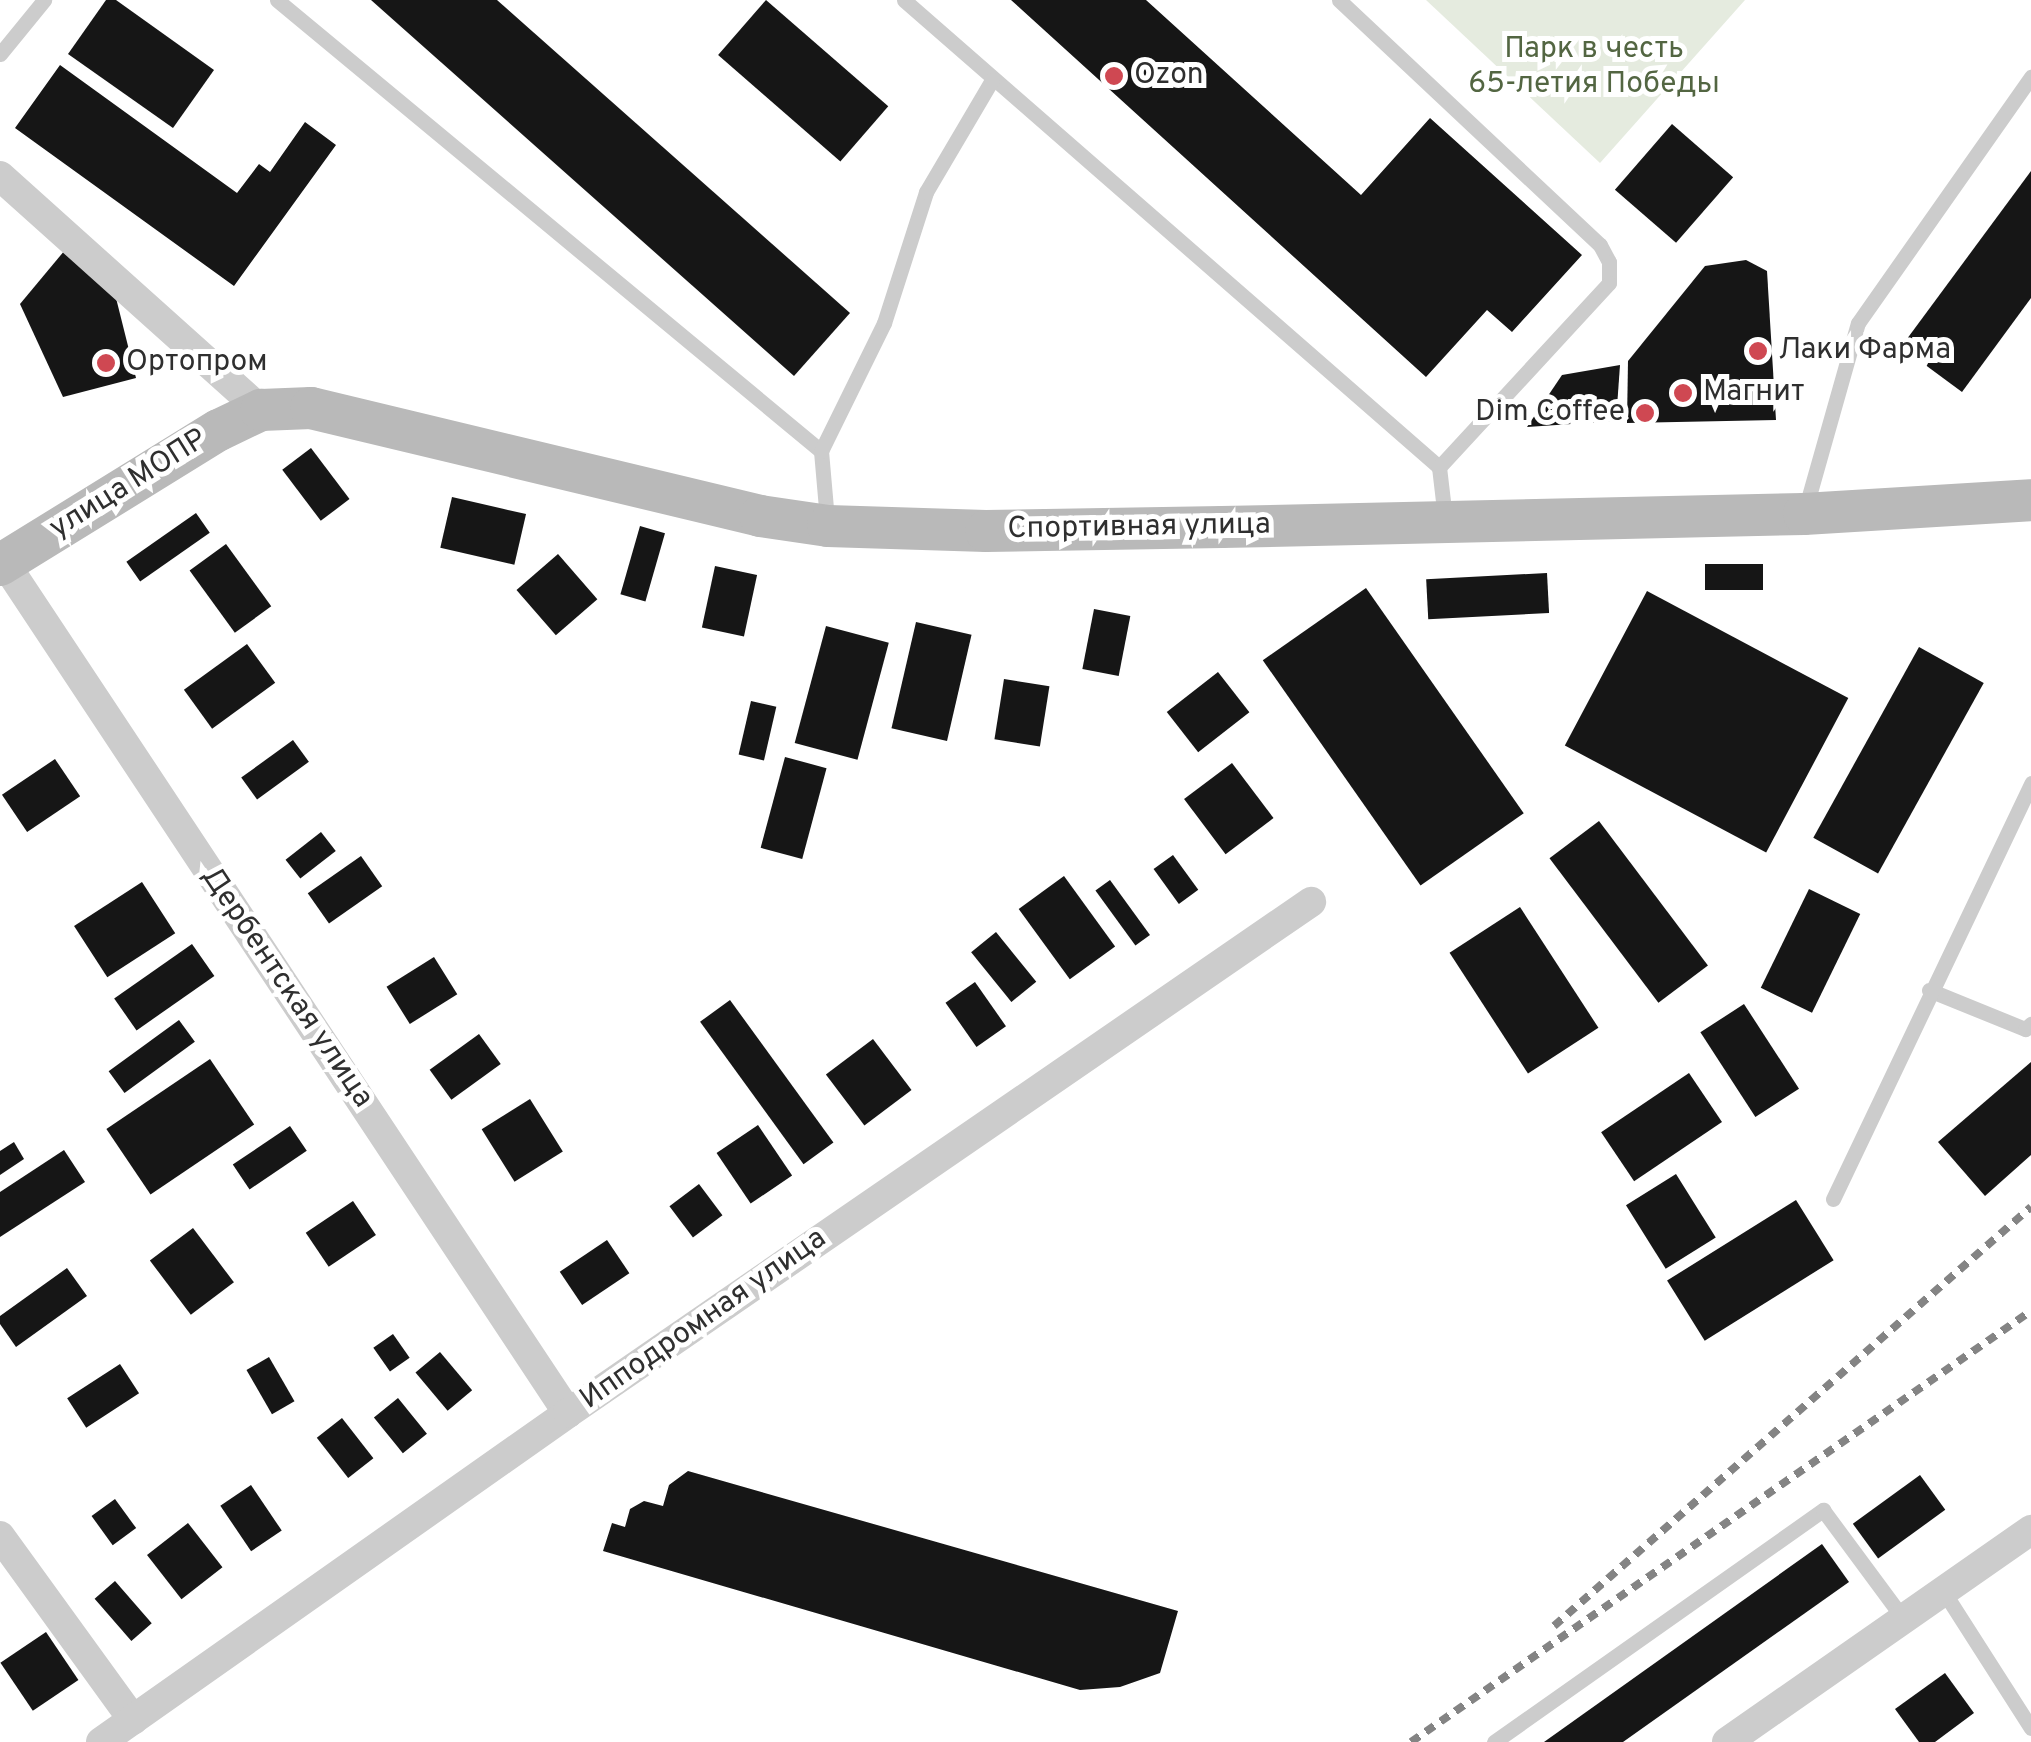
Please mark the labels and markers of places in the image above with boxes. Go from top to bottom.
place label: Ozon [1134,58,1204,94]
marker: Ozon [1103,65,1125,87]
place label: Лаки Фарма [1778,333,1951,369]
marker: Лаки Фарма [1747,340,1769,362]
place label: Ортопром [126,345,268,381]
marker: Ортопром [95,352,117,374]
place label: Магнит [1703,375,1805,411]
marker: Магнит [1672,382,1694,404]
place label: Dim Coffee [1475,395,1625,431]
marker: Dim Coffee [1634,402,1656,424]

